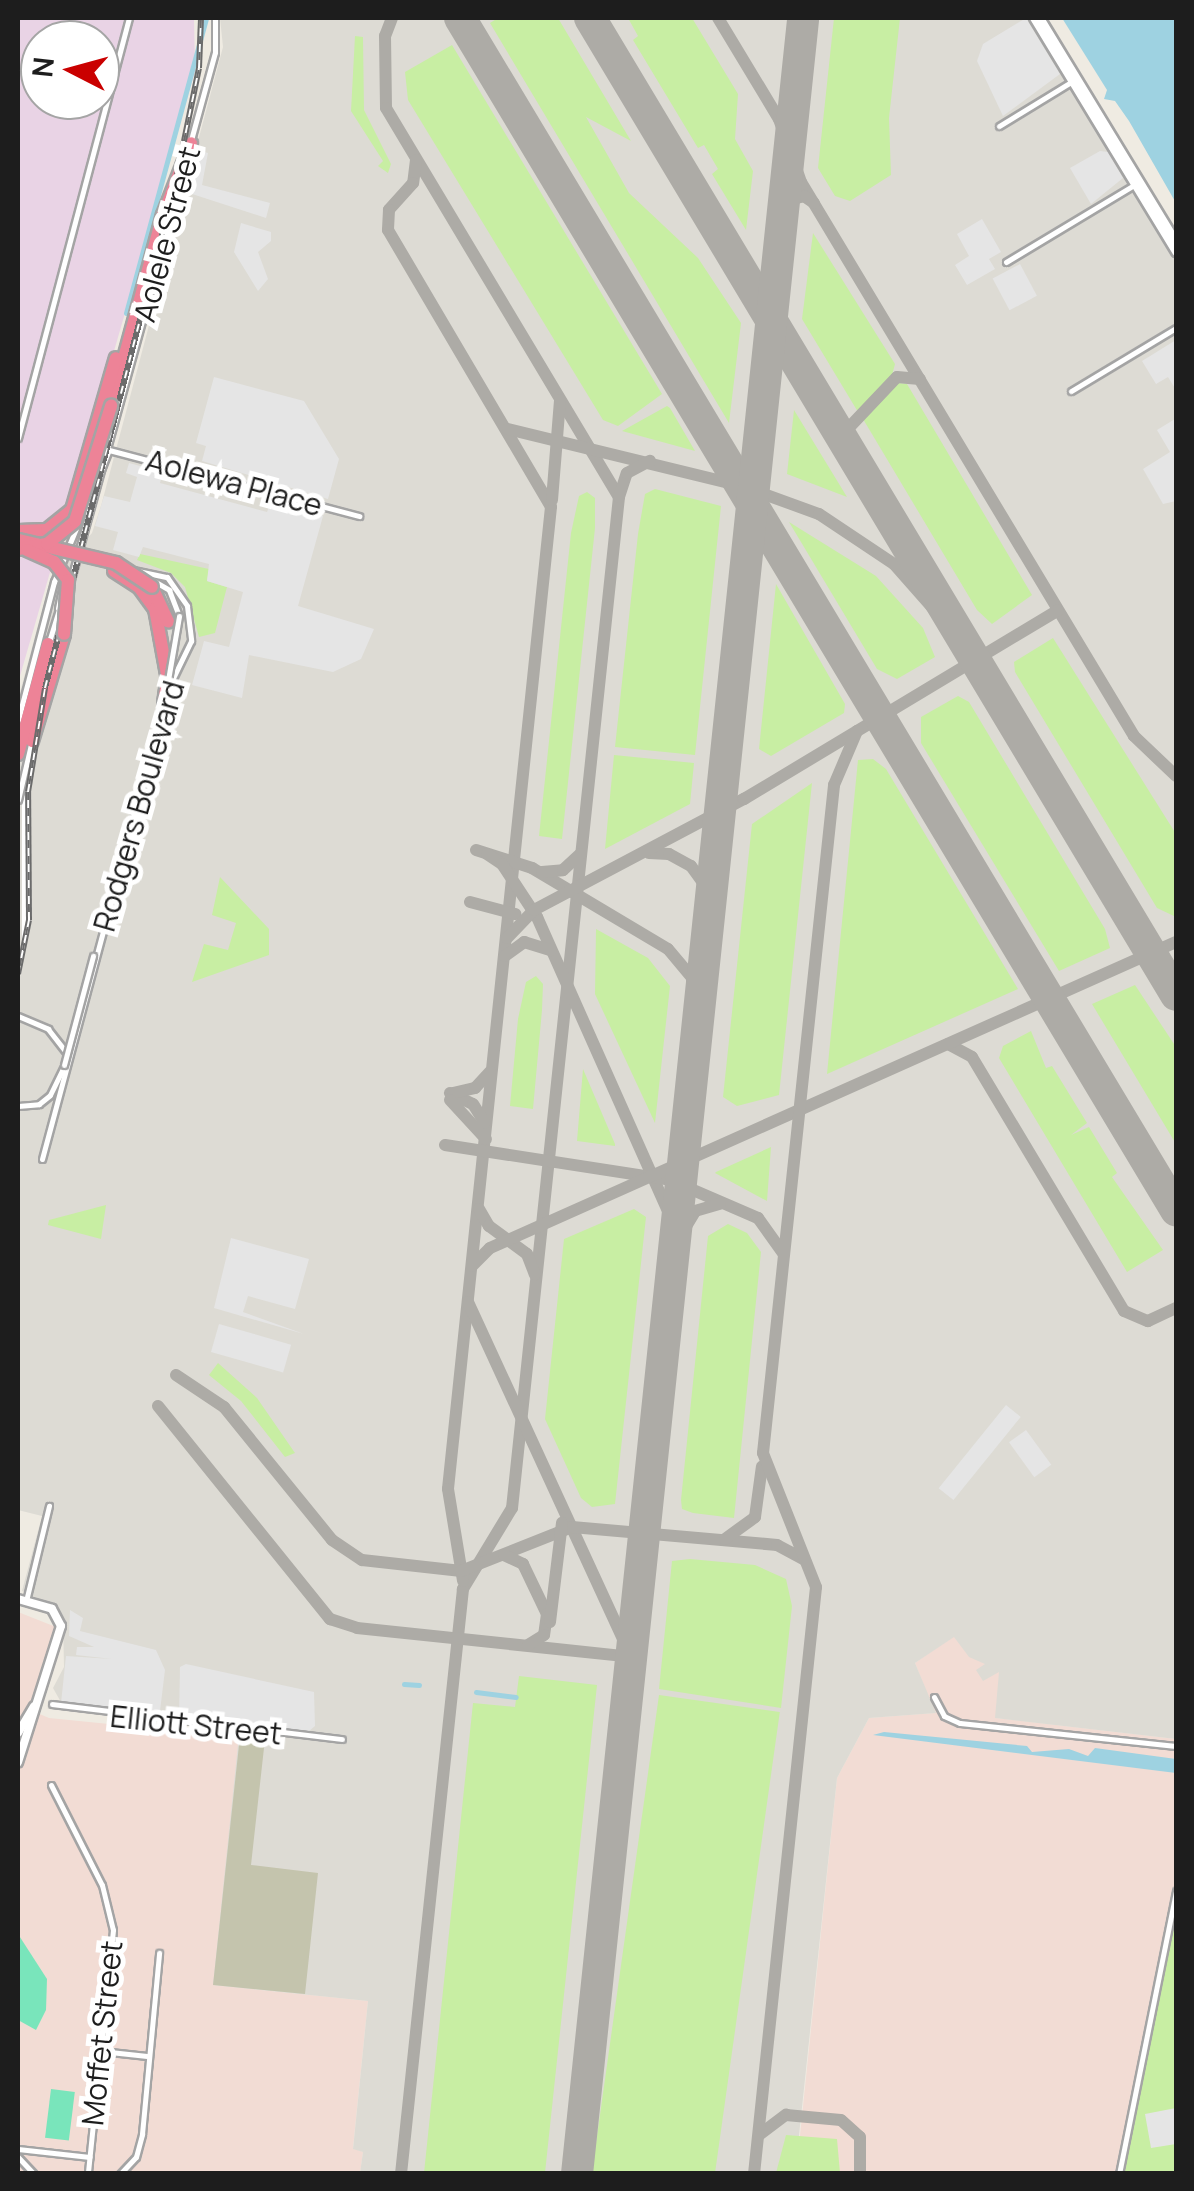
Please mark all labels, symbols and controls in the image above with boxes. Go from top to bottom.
north arrow [20,20,120,120]
text: N [22,55,62,79]
street label: Aolele Street [126,142,208,326]
street label: Aolewa Place [142,442,326,524]
street label: Rodgers Boulevard [86,677,192,935]
street label: Elliott Street [108,1698,284,1752]
street label: Moffet Street [74,1939,130,2127]

